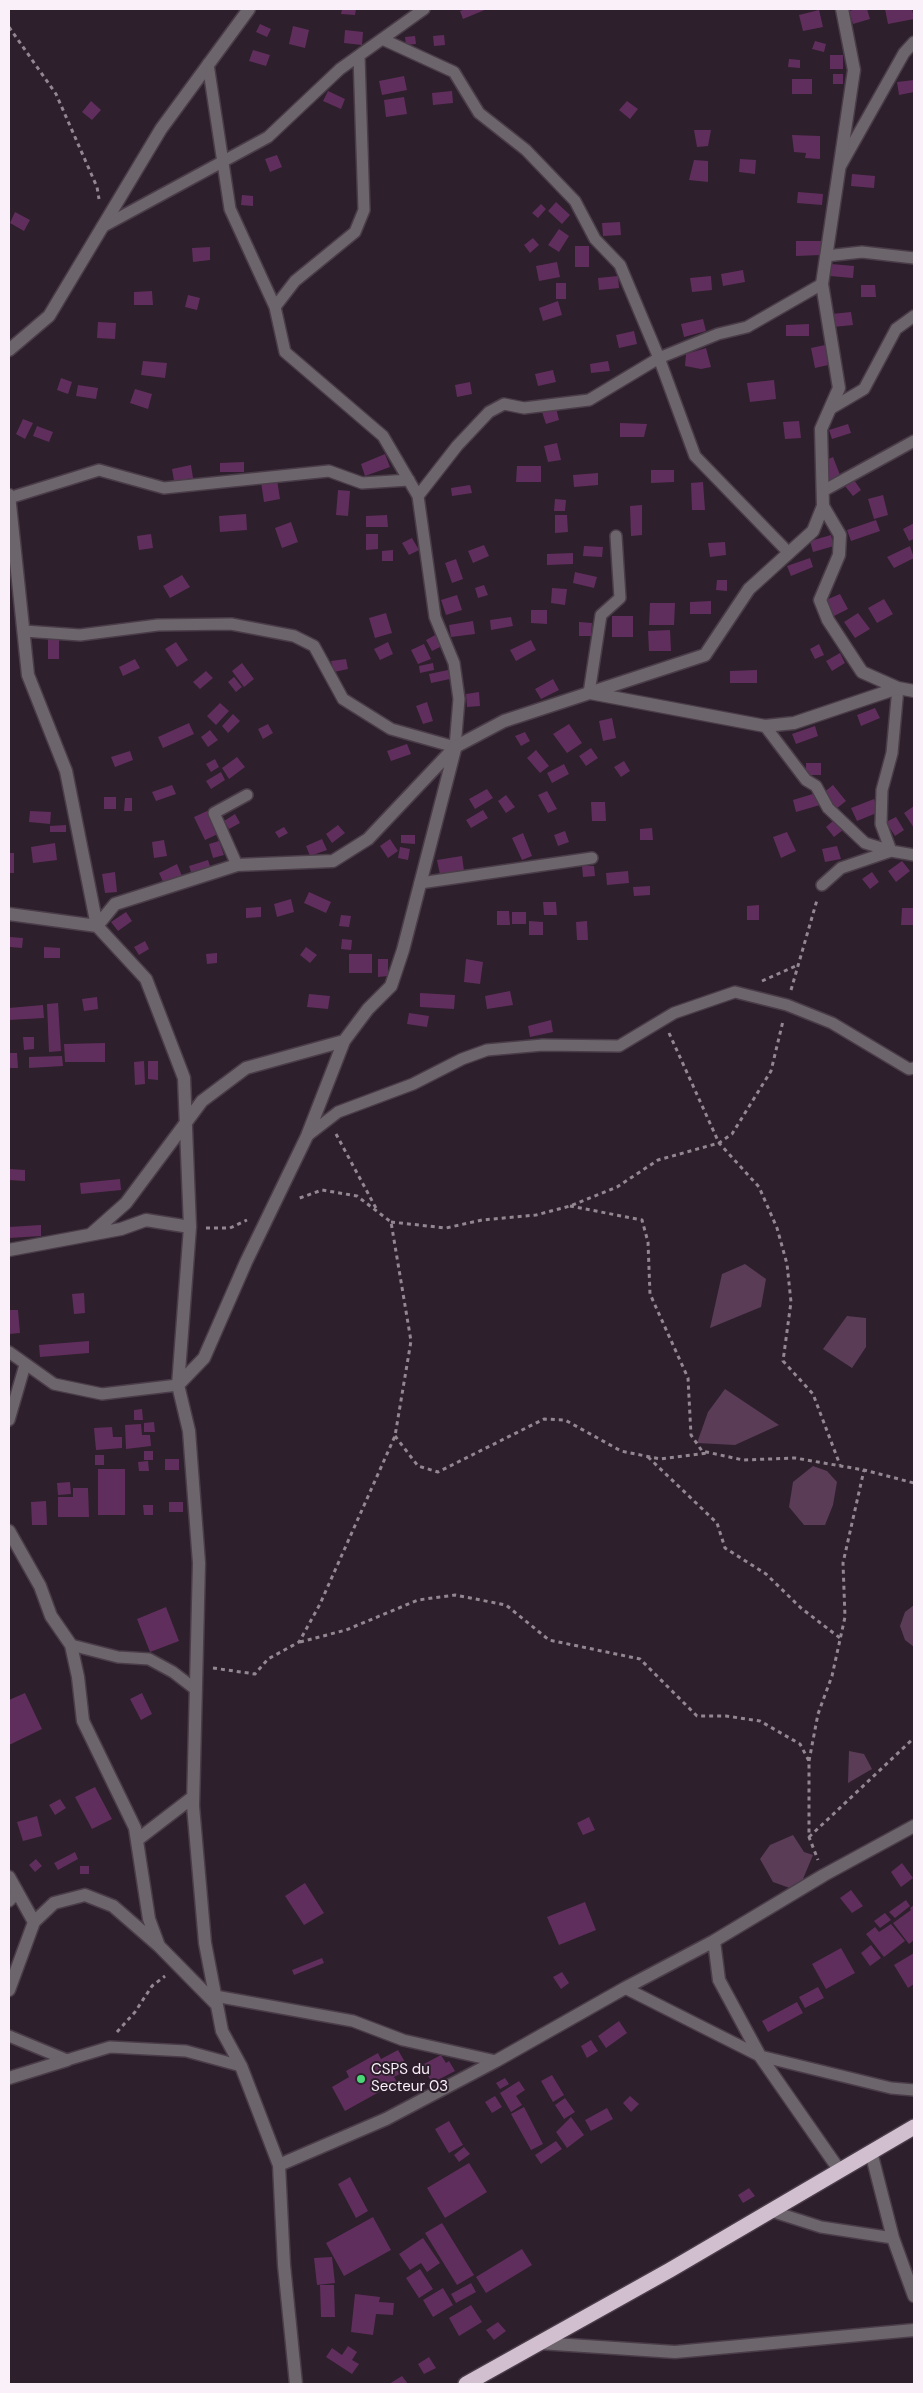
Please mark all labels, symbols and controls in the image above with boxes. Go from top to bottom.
place label: CSPS du Secteur 03 [371,2061,448,2096]
marker: CSPS du Secteur 03 [355,2073,367,2085]

